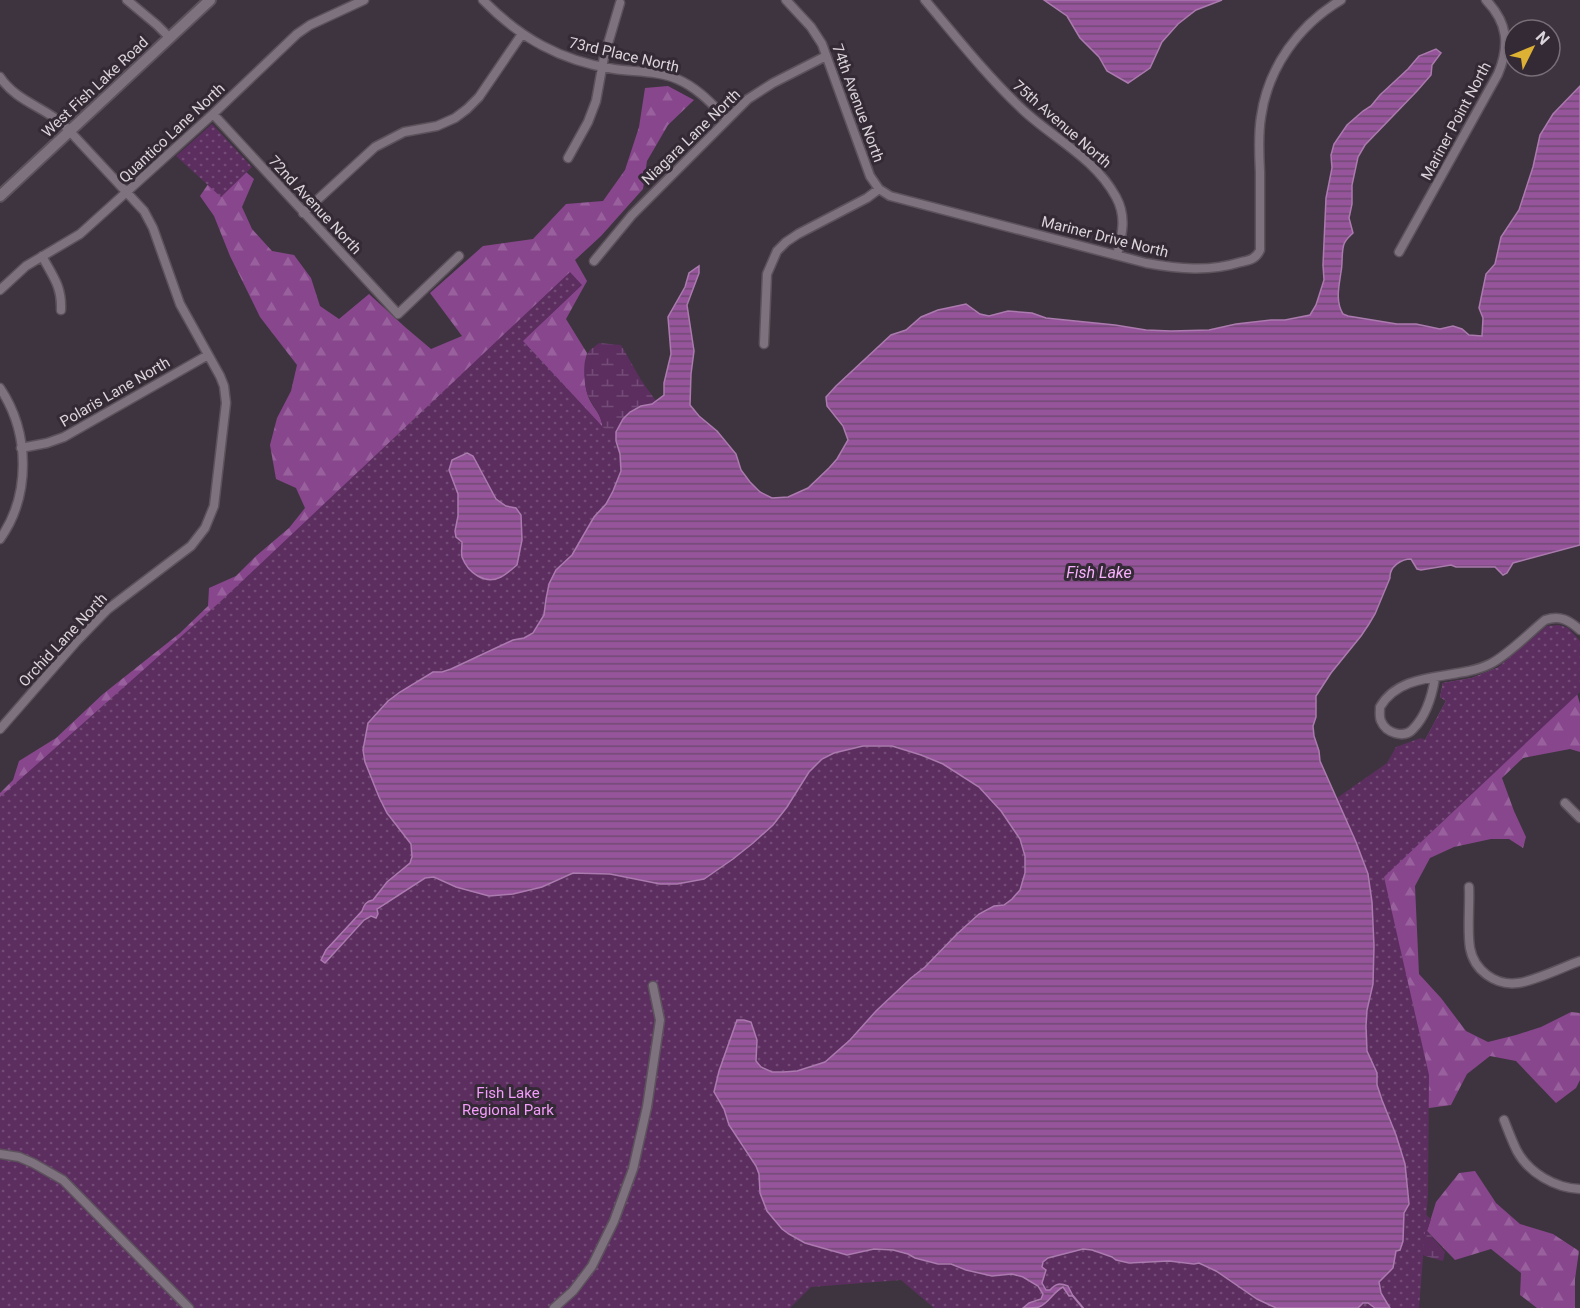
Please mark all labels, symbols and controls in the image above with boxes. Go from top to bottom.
north arrow [1502,18,1562,78]
text: N [1532,28,1553,49]
street label: West Fish Lake Road [38,33,152,141]
street label: 73rd Place North [567,34,681,76]
street label: 74th Avenue North [828,41,888,165]
street label: Mariner Point North [1417,59,1495,183]
street label: 75th Avenue North [1009,76,1115,172]
street label: Quantico Lane North [115,79,229,187]
street label: Niagara Lane North [638,85,744,189]
street label: 72nd Avenue North [265,152,365,258]
street label: Mariner Drive North [1040,213,1170,261]
street label: Polaris Lane North [57,353,173,431]
water label: Fish Lake [1066,563,1132,582]
street label: Orchid Lane North [15,590,111,690]
park label: Fish Lake Regional Park [462,1084,554,1119]

